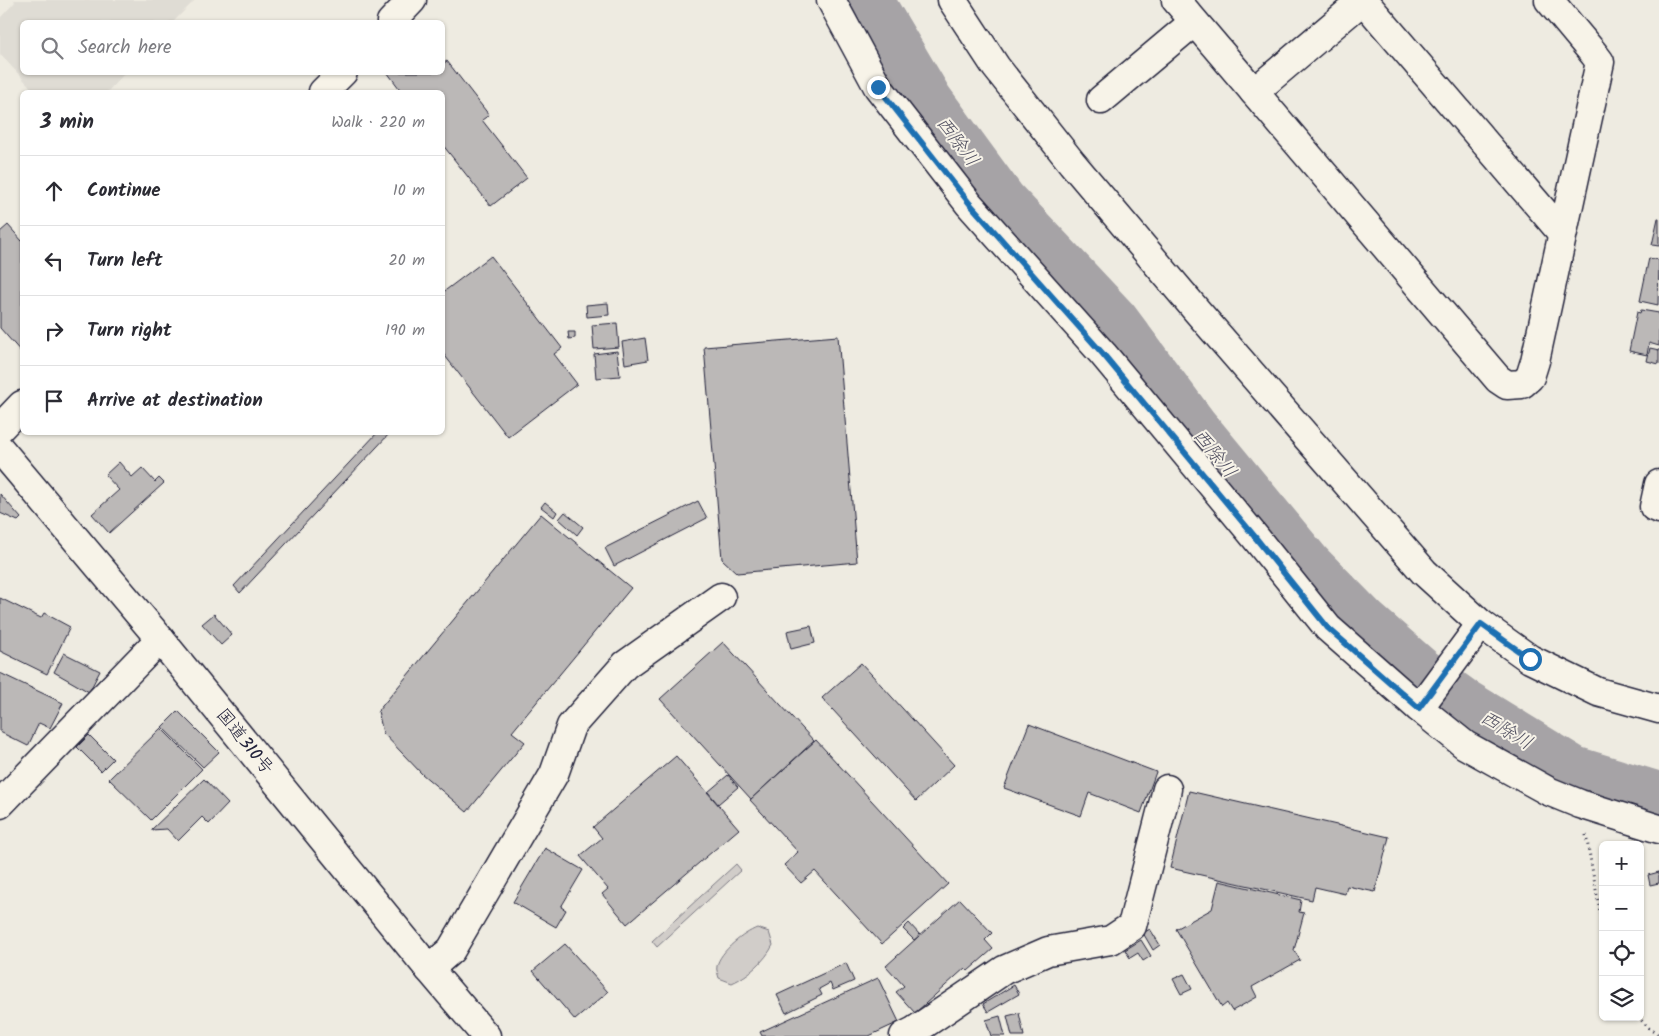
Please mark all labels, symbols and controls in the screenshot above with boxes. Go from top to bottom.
search box [20,20,445,75]
text: Search here [78,33,172,63]
icon: search [38,34,66,62]
route end [867,76,890,99]
text: 3 min [40,106,94,139]
text: Walk · 220 m [331,110,425,135]
water label: 西除川 [928,110,986,174]
text: Continue [87,176,160,206]
icon: ahead [40,177,68,205]
text: 10 m [393,178,425,203]
text: Turn left [87,246,162,276]
icon: left [40,247,68,275]
text: 20 m [389,248,425,273]
text: Turn right [87,316,172,346]
icon: right [40,317,68,345]
text: 190 m [385,318,425,343]
text: Arrive at destination [87,386,263,416]
icon: arrive [40,387,68,415]
water label: 西除川 [1184,422,1244,486]
route start [1519,648,1542,671]
street label: 国道310号 [208,702,280,782]
water label: 西除川 [1474,703,1538,759]
map controls [1599,841,1644,1021]
button: + [1599,841,1644,886]
button: − [1599,886,1644,931]
button: locate [1599,931,1644,976]
button: layers [1599,976,1644,1021]

